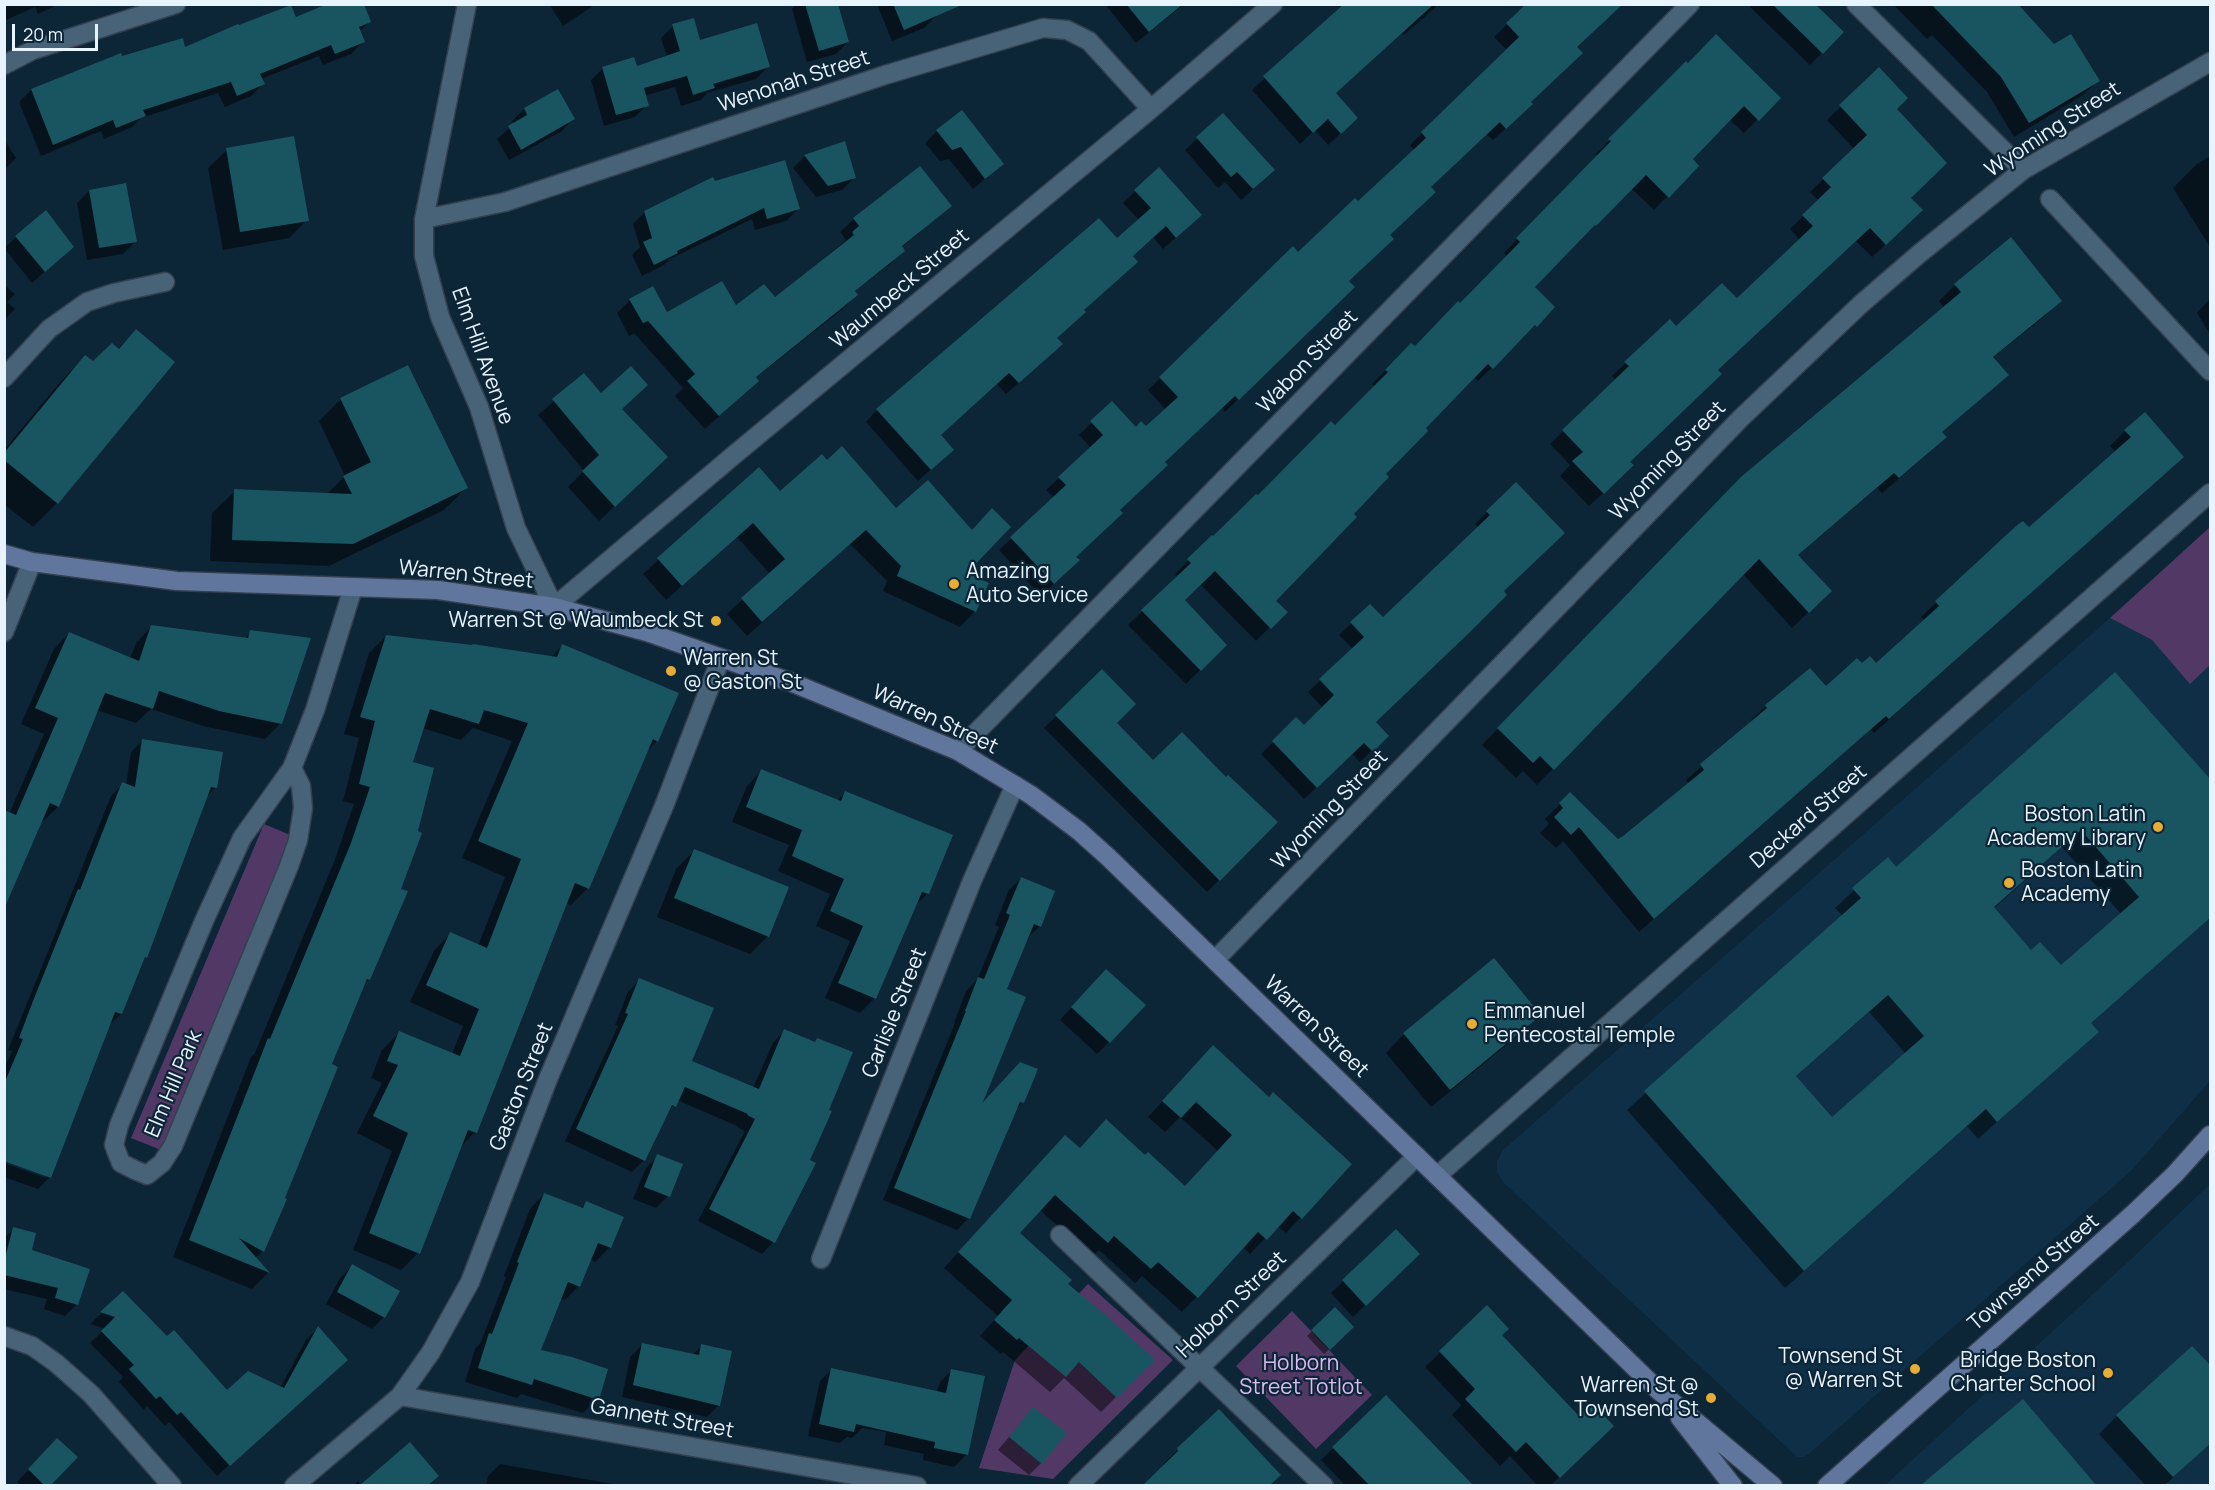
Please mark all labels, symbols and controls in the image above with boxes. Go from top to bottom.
scale bar [15,12,100,50]
text: 20 m [23,22,63,46]
street label: Wenonah Street [715,46,873,118]
street label: Wyoming Street [1981,77,2125,183]
street label: Waumbeck Street [826,224,974,354]
street label: Elm Hill Avenue [446,284,518,428]
street label: Wabon Street [1253,305,1363,419]
street label: Wyoming Street [1605,396,1731,526]
street label: Warren Street [397,555,535,595]
place label: Amazing Auto Service [966,559,1088,609]
marker: Amazing Auto Service [947,577,961,591]
place label: Warren St @ Waumbeck St [448,608,704,634]
marker: Warren St @ Waumbeck St [709,614,723,628]
place label: Warren St @ Gaston St [683,646,802,696]
marker: Warren St @ Gaston St [664,664,678,678]
street label: Warren Street [868,680,1002,760]
street label: Wyoming Street [1267,745,1393,875]
street label: Deckard Street [1746,760,1872,874]
place label: Boston Latin Academy Library [1987,802,2146,852]
marker: Boston Latin Academy Library [2151,820,2165,834]
place label: Boston Latin Academy [2021,858,2142,908]
marker: Boston Latin Academy [2002,876,2016,890]
street label: Carlisle Street [857,944,933,1082]
street label: Warren Street [1258,971,1374,1083]
place label: Emmanuel Pentecostal Temple [1484,999,1675,1049]
marker: Emmanuel Pentecostal Temple [1465,1017,1479,1031]
street label: Gaston Street [485,1019,559,1155]
street label: Elm Hill Park [140,1027,208,1141]
street label: Townsend Street [1963,1209,2105,1337]
street label: Holborn Street [1172,1246,1292,1364]
place label: Townsend St @ Warren St [1778,1344,1903,1394]
place label: Bridge Boston Charter School [1950,1348,2096,1398]
park label: Holborn Street Totlot [1239,1351,1363,1401]
marker: Townsend St @ Warren St [1908,1362,1922,1376]
marker: Bridge Boston Charter School [2101,1366,2115,1380]
place label: Warren St @ Townsend St [1574,1373,1699,1423]
marker: Warren St @ Townsend St [1704,1391,1718,1405]
street label: Gannett Street [588,1394,736,1444]

